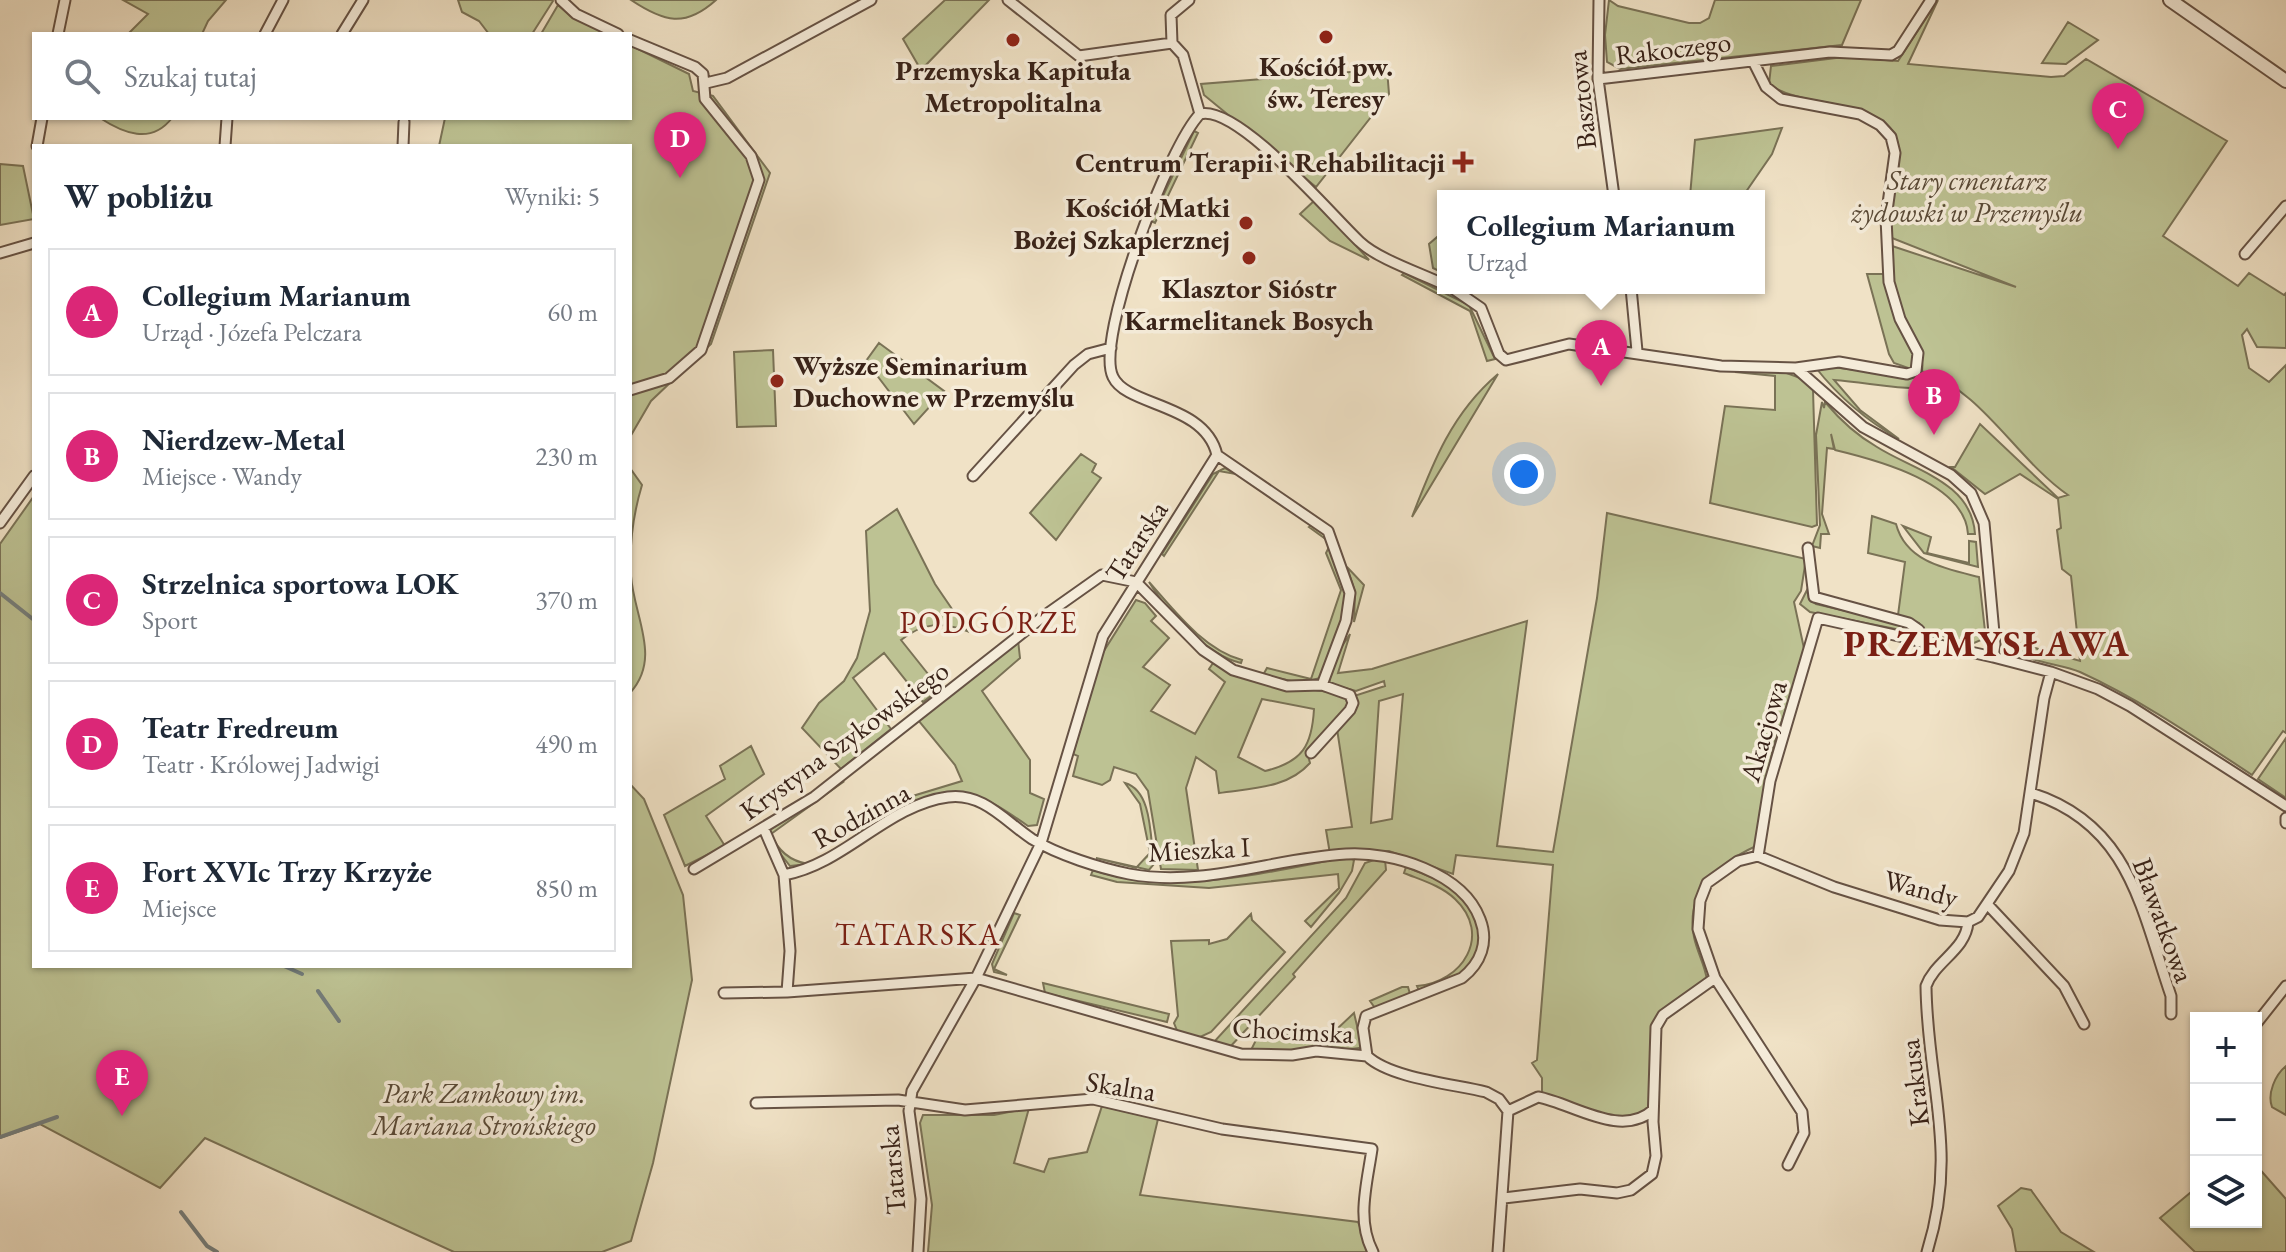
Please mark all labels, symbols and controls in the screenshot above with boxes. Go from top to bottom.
street label: Rakoczego [1613,23,1733,73]
marker: Kościół pw. św. Teresy [1317,28,1335,46]
marker: Przemyska Kapituła Metropolitalna [1004,31,1022,49]
search box [32,32,632,120]
place label: Kościół pw. św. Teresy [1259,48,1393,116]
street label: Basztowa [1558,48,1604,151]
place label: Przemyska Kapituła Metropolitalna [895,52,1131,120]
icon: search [60,54,104,98]
text: Szukaj tutaj [124,57,257,96]
pin: C [2092,83,2144,149]
pin: D [654,112,706,178]
place label: Centrum Terapii i Rehabilitacji [1075,144,1445,180]
marker: Centrum Terapii i Rehabilitacji [1452,151,1474,173]
park label: Stary cmentarz żydowski w Przemyślu [1851,162,2083,230]
text: W pobliżu [64,174,213,218]
text: Wyniki: 5 [505,179,600,213]
place label: Kościół Matki Bożej Szkaplerznej [1014,189,1230,257]
popup [1437,190,1765,294]
text: Collegium Marianum [1467,206,1735,245]
marker: Kościół Matki Bożej Szkaplerznej [1237,214,1255,232]
text: Urząd [1467,245,1528,279]
marker: Klasztor Sióstr Karmelitanek Bosych [1240,249,1258,267]
place label: Klasztor Sióstr Karmelitanek Bosych [1124,270,1374,338]
text: Collegium Marianum [142,276,411,315]
text: A [83,295,101,329]
text: 60 m [548,295,598,329]
text: Urząd · Józefa Pelczara [142,315,362,349]
pin: A [1575,320,1627,386]
place label: Wyższe Seminarium Duchowne w Przemyślu [793,347,1075,415]
pin: B [1908,369,1960,435]
marker: Wyższe Seminarium Duchowne w Przemyślu [768,372,786,390]
text: Nierdzew-Metal [142,420,345,459]
text: B [84,439,100,473]
text: 230 m [535,439,598,473]
your location [1504,454,1544,494]
text: Miejsce · Wandy [142,459,302,493]
street label: Tatarska [1096,493,1176,588]
text: Strzelnica sportowa LOK [142,564,459,603]
text: C [83,583,101,617]
text: 370 m [535,583,598,617]
text: Sport [142,603,197,637]
district label: PODGÓRZE [899,603,1079,642]
district label: PRZEMYSŁAWA [1843,620,2131,667]
street label: Krystyna Szykowskiego [732,652,956,828]
street label: Akacjowa [1731,675,1795,787]
text: Teatr Fredreum [142,708,339,747]
text: D [82,727,102,761]
text: 490 m [535,727,598,761]
text: Teatr · Królowej Jadwigi [142,747,380,781]
street label: Rodzinna [806,773,917,856]
street label: Mieszka I [1147,828,1251,870]
text: Fort XVIc Trzy Krzyże [142,852,432,891]
street label: Bławatkowa [2125,853,2203,988]
street label: Wandy [1880,861,1963,915]
text: E [85,871,99,905]
text: 850 m [535,871,598,905]
text: Miejsce [142,891,216,925]
district label: TATARSKA [835,915,1001,954]
street label: Chocimska [1231,1009,1355,1051]
map controls [2190,1012,2262,1228]
button: + [2190,1012,2262,1084]
street label: Krakusa [1891,1036,1937,1129]
pin: E [96,1050,148,1116]
street label: Skalna [1084,1063,1159,1109]
park label: Park Zamkowy im. Mariana Strońskiego [370,1075,596,1143]
button: − [2190,1084,2262,1156]
street label: Tatarska [870,1123,914,1216]
button: layers [2190,1156,2262,1228]

